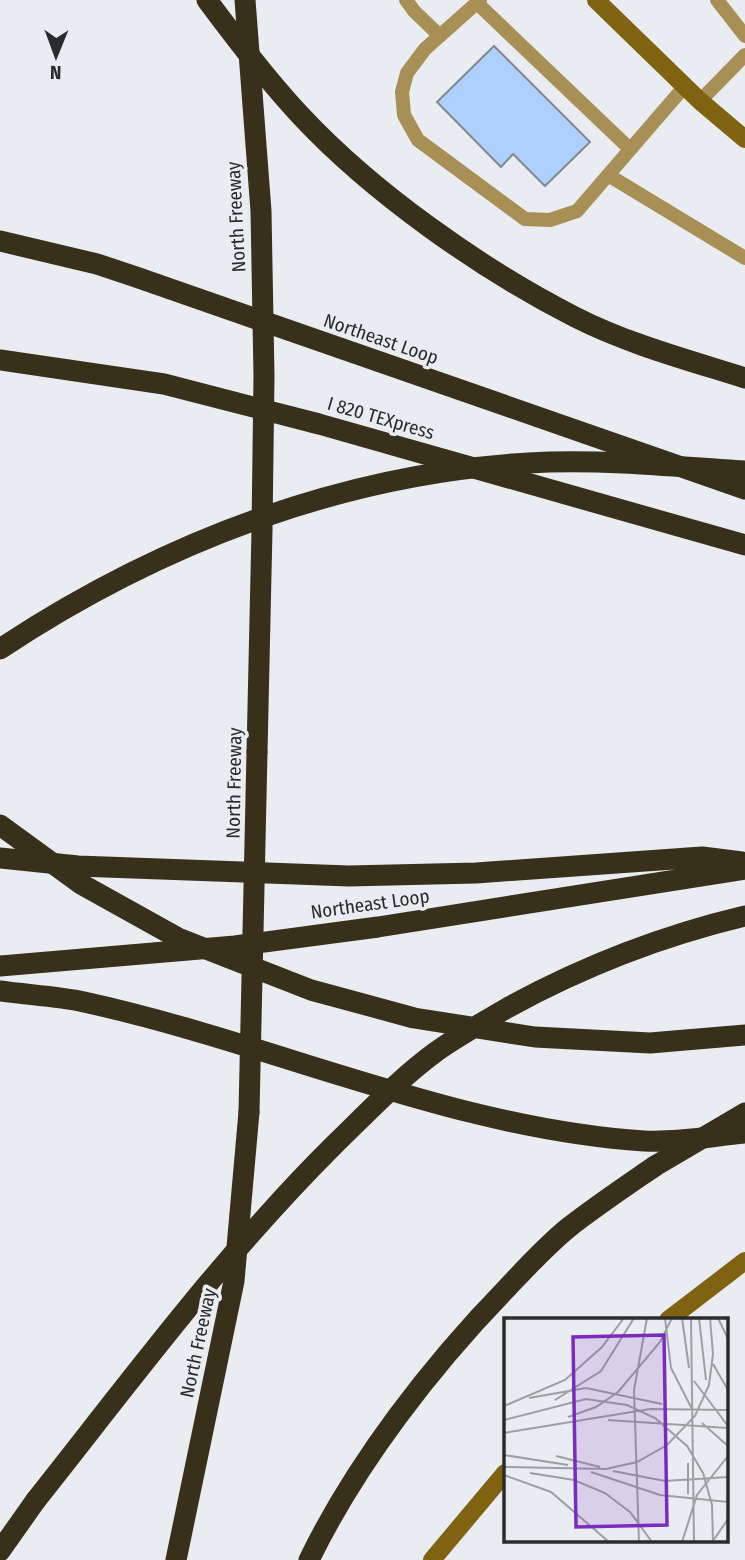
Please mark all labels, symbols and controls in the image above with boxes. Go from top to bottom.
north arrow [21,21,91,91]
text: N [50,61,62,84]
street label: North Freeway [222,160,250,273]
street label: Northeast Loop [321,309,441,369]
street label: I 820 TEXpress [325,392,437,444]
street label: North Freeway [222,727,246,839]
street label: Northeast Loop [309,884,431,924]
street label: North Freeway [175,1286,221,1400]
inset map [504,1318,728,1542]

